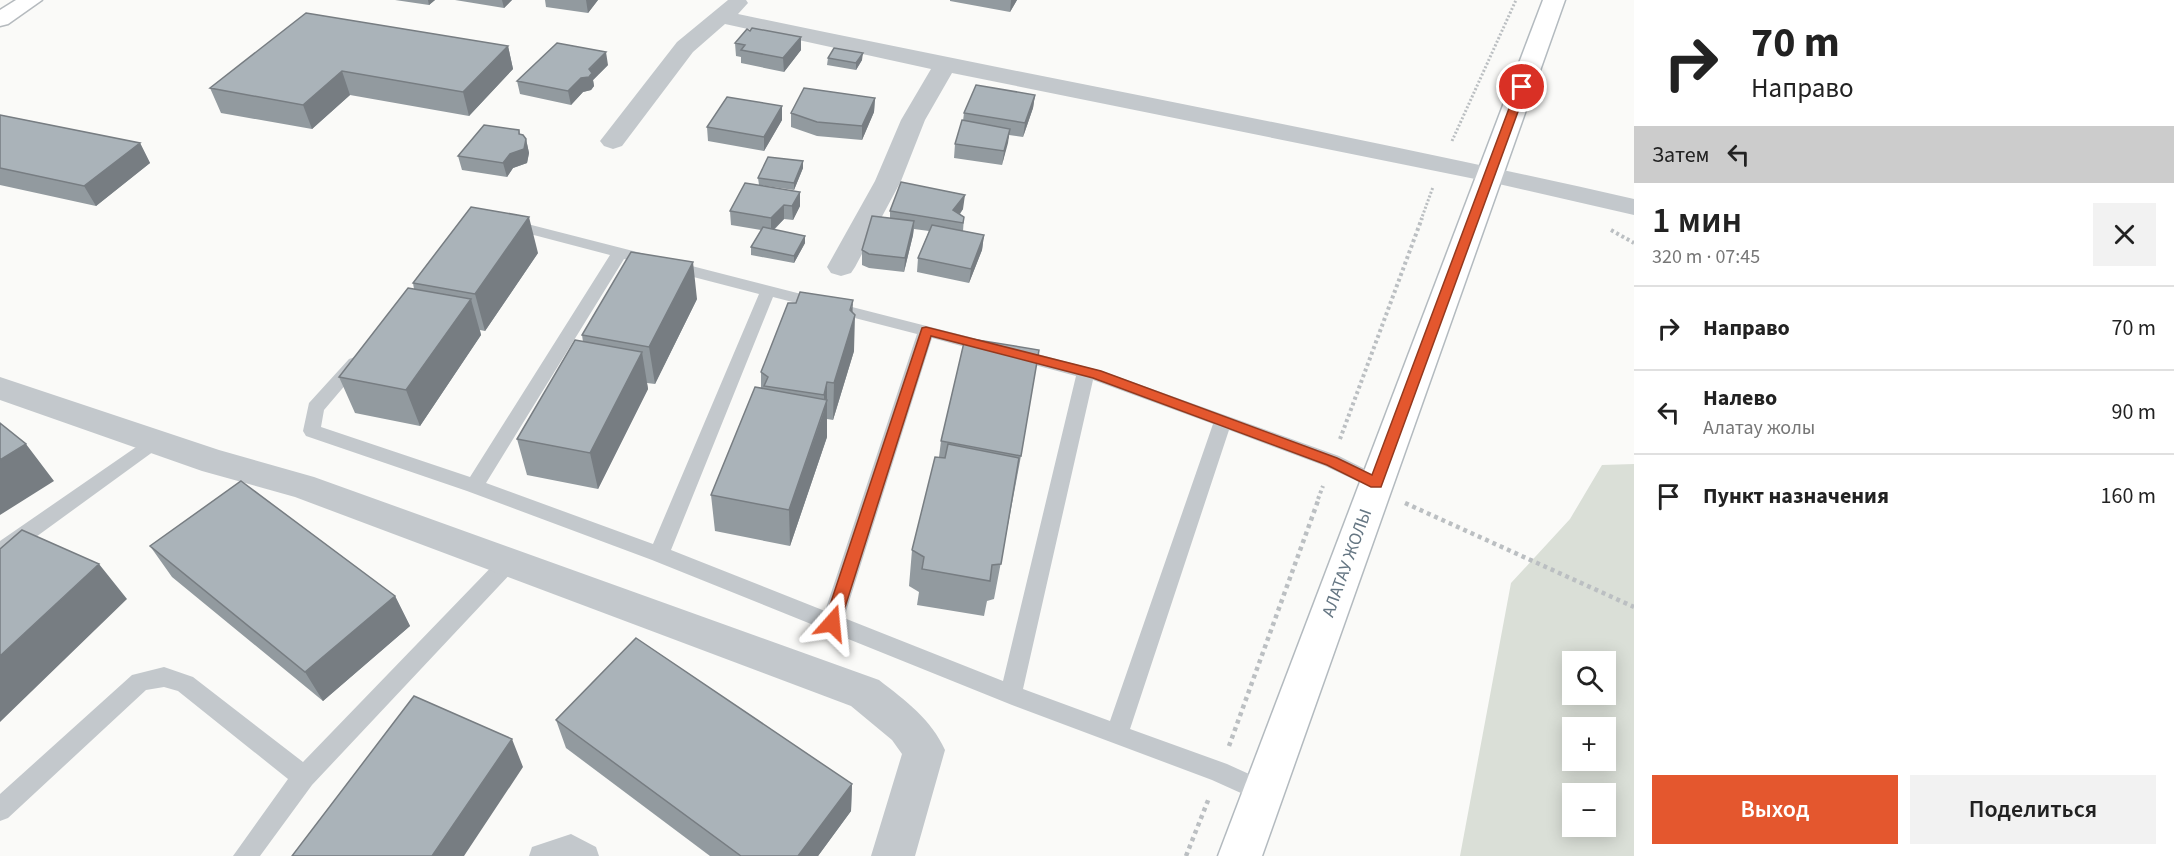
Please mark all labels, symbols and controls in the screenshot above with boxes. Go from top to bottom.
text: 70 m [1751,13,1840,73]
icon: right [1652,24,1730,102]
pin [1496,61,1547,112]
text: Направо [1751,69,1854,108]
icon: arrive [1505,70,1538,103]
icon: left [1722,138,1755,171]
text: Затем [1652,139,1710,171]
text: 1 мин [1652,195,1742,246]
button: close [2093,203,2156,266]
text: 320 m · 07:45 [1652,243,1760,271]
icon: right [1652,312,1685,345]
text: Направо [1703,312,1790,344]
text: 70 m [2111,312,2156,344]
text: Налево [1703,382,1777,414]
icon: left [1652,396,1685,429]
text: 90 m [2111,396,2156,428]
text: Алатау жолы [1703,414,1815,442]
icon: arrive [1652,480,1685,513]
text: Пункт назначения [1703,480,1889,512]
text: 160 m [2101,480,2156,512]
street label: АЛАТАУ ЖОЛЫ [1316,505,1378,621]
position arrow [800,591,864,655]
map controls [1562,651,1616,837]
button: search [1562,651,1616,705]
button: + [1562,717,1616,771]
button: Выход [1652,775,1898,844]
button: Поделиться [1910,775,2156,844]
button: − [1562,783,1616,837]

